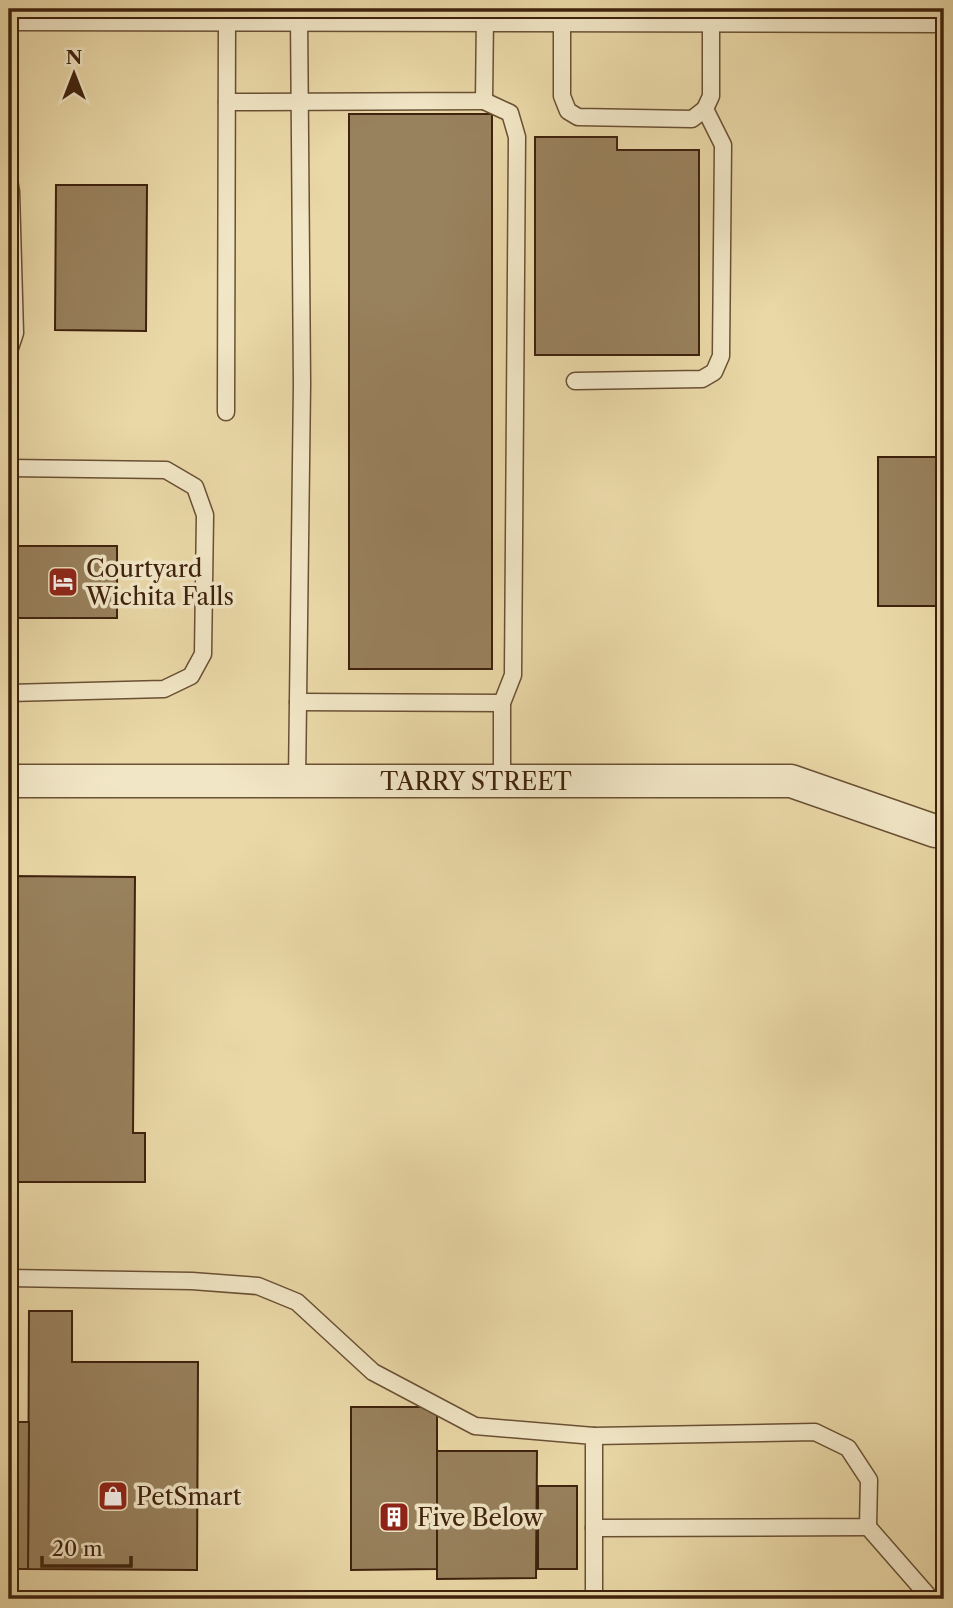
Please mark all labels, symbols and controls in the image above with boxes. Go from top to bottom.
north arrow [38,38,108,108]
text: N [66,46,82,69]
place label: Courtyard Wichita Falls [85,554,234,611]
hotel icon: Courtyard Wichita Falls [46,565,80,599]
street label: TARRY STREET [380,767,572,796]
shop icon: PetSmart [96,1479,130,1513]
place label: PetSmart [136,1482,242,1511]
building icon: Five Below [377,1500,411,1534]
place label: Five Below [417,1503,544,1532]
scale bar [42,1524,131,1568]
text: 20 m [52,1536,103,1561]

